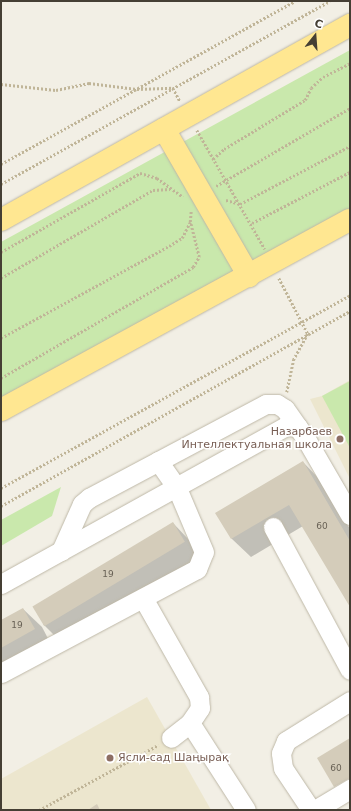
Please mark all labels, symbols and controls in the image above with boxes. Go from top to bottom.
north arrow [295,16,335,56]
text: С [313,17,324,31]
place label: Назарбаев Интеллектуальная школа [182,426,332,452]
marker: Назарбаев Интеллектуальная школа [335,434,345,444]
house number: 60 [316,521,328,531]
house number: 19 [102,569,114,579]
house number: 19 [11,620,23,630]
place label: Ясли-сад Шаңырақ [118,751,229,765]
marker: Ясли-сад Шаңырақ [105,753,115,763]
house number: 60 [330,763,342,773]

